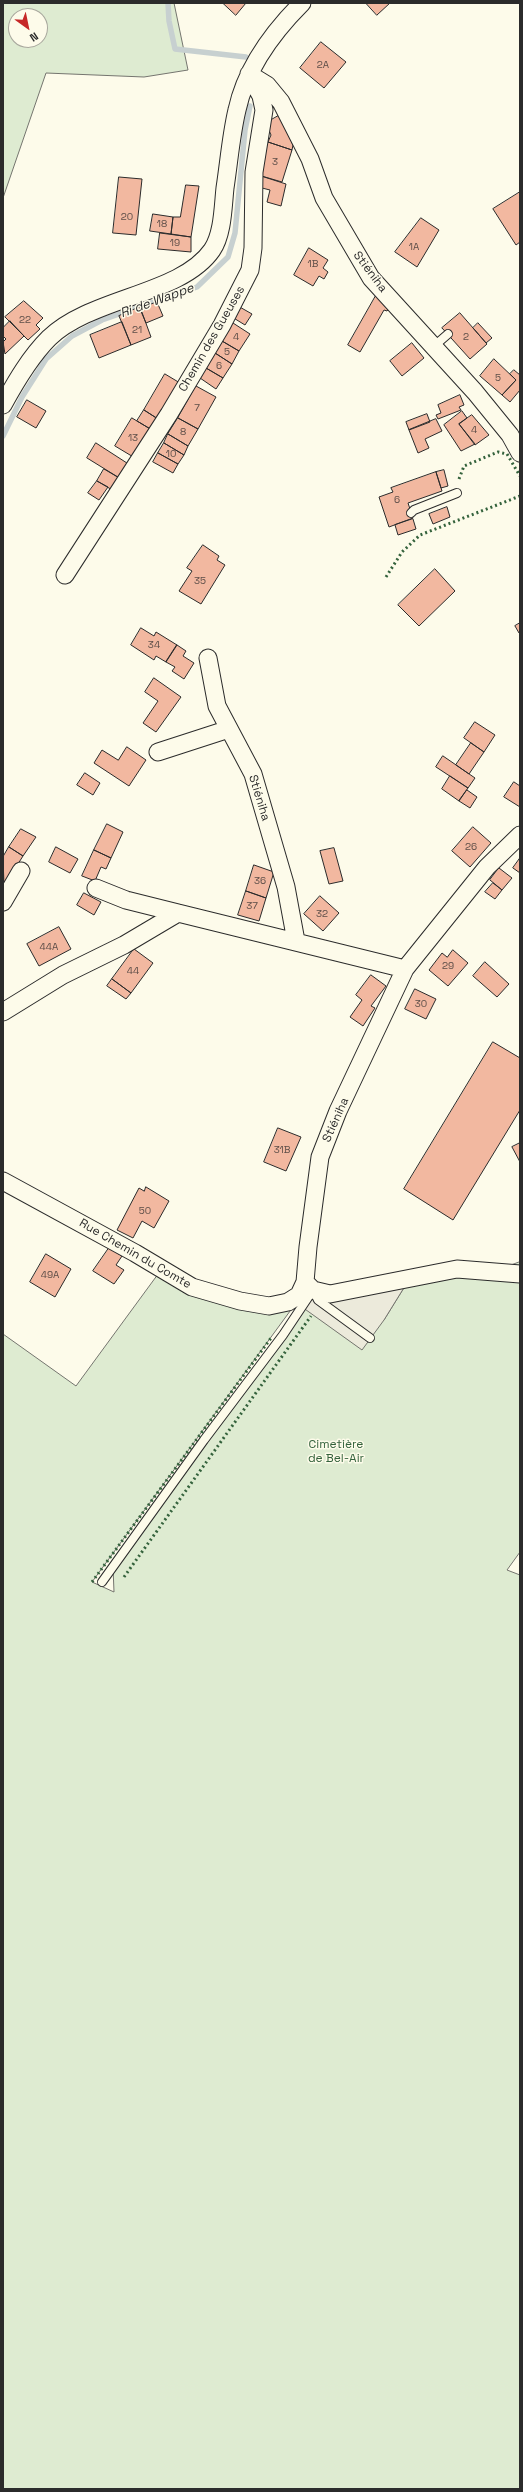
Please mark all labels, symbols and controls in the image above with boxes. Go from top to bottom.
north arrow [8,8,48,48]
text: N [27,29,41,45]
house number: 2A [317,59,329,71]
house number: 3 [272,156,278,168]
house number: 20 [121,211,133,223]
house number: 18 [157,218,167,230]
house number: 19 [170,237,180,249]
house number: 1A [409,241,419,253]
street label: Stiéniha [350,249,390,295]
house number: 1B [308,258,318,270]
water label: Ri de Wappe [118,280,196,322]
street label: Chemin des Gueuses [176,284,248,394]
house number: 22 [19,314,31,326]
house number: 21 [132,324,142,336]
house number: 4 [233,331,239,343]
house number: 2 [463,331,469,343]
house number: 5 [224,346,230,358]
house number: 6 [216,360,222,372]
house number: 5 [495,372,501,384]
house number: 7 [194,402,200,414]
house number: 4 [471,424,477,436]
house number: 8 [180,426,186,438]
house number: 13 [128,432,138,444]
house number: 10 [166,448,176,460]
house number: 6 [394,494,400,506]
house number: 35 [194,575,206,587]
house number: 34 [148,639,160,651]
street label: Stiéniha [245,773,273,823]
house number: 26 [465,841,477,853]
house number: 36 [254,875,266,887]
house number: 37 [246,900,258,912]
house number: 32 [316,908,328,920]
house number: 44A [40,941,58,953]
house number: 29 [442,960,454,972]
house number: 44 [127,965,139,977]
house number: 30 [415,998,427,1010]
street label: Stiéniha [320,1095,352,1145]
house number: 31B [274,1144,290,1156]
house number: 50 [139,1205,151,1217]
street label: Rue Chemin du Comte [76,1216,194,1292]
house number: 49A [41,1269,59,1281]
park label: Cimetière de Bel-Air [308,1438,364,1466]

